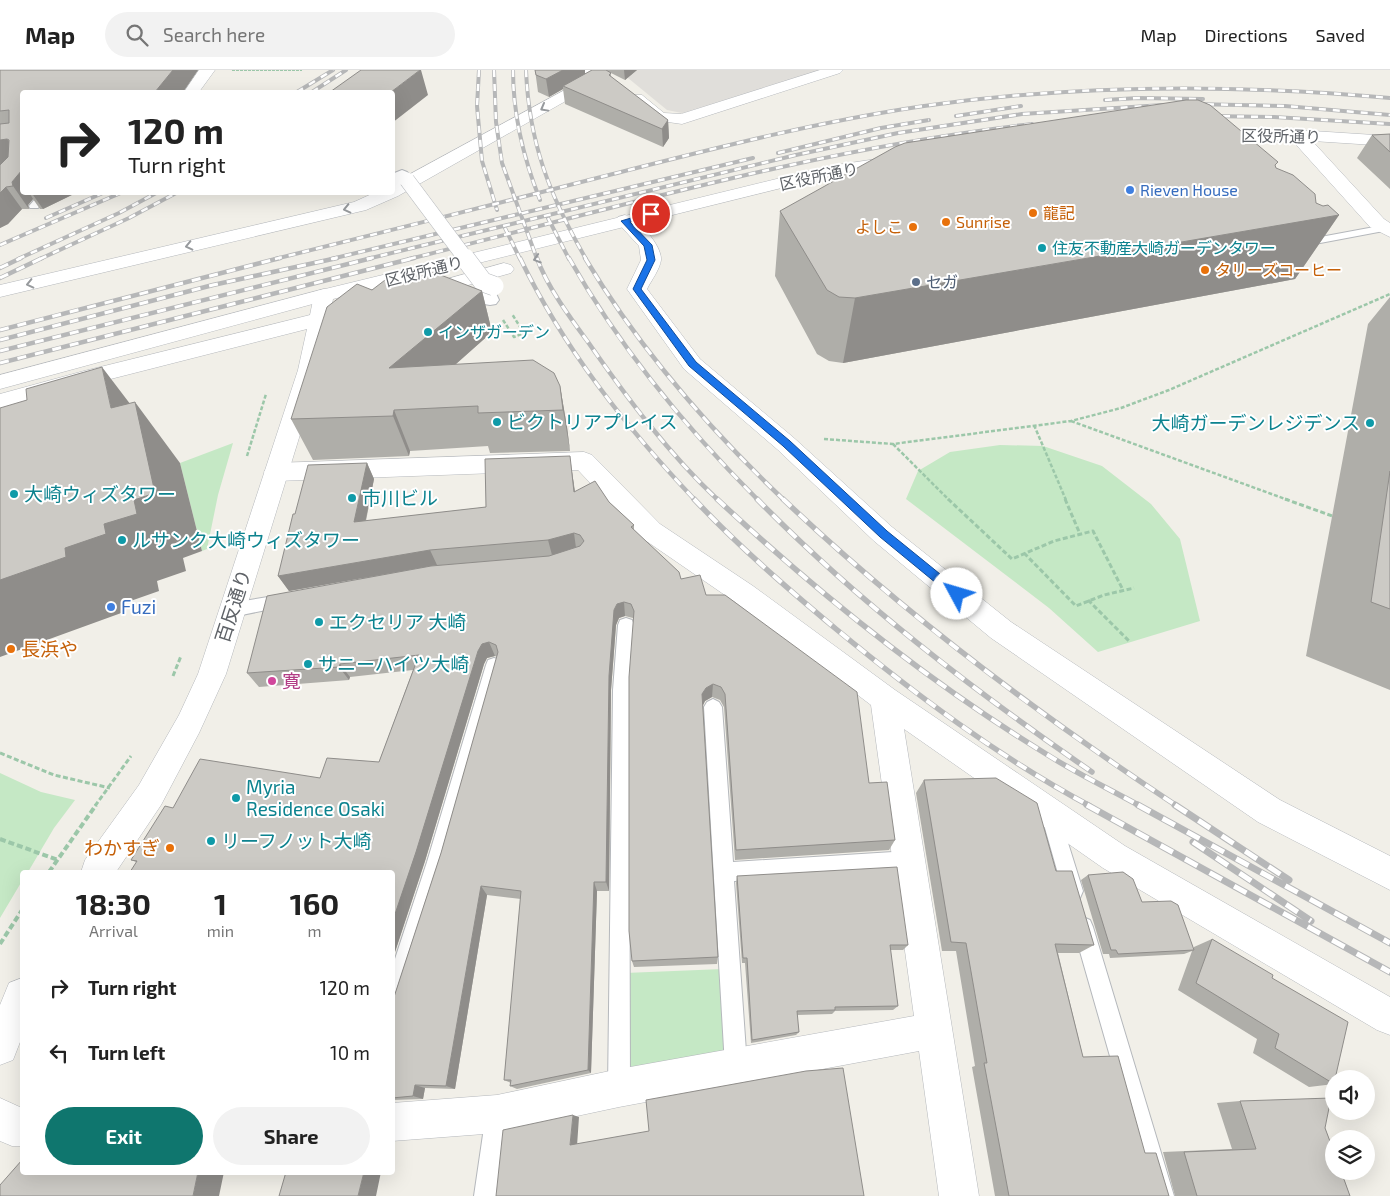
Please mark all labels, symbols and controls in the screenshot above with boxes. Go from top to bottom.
search box [105,12,455,57]
text: Map [25,20,75,49]
icon: search [123,21,151,49]
text: Search here [163,23,265,46]
text: Map [1140,24,1177,46]
text: Directions [1205,24,1288,46]
text: Saved [1316,24,1365,46]
one-way arrow [540,101,549,111]
text: 120 m [128,109,224,151]
icon: right [45,110,110,175]
street label: 区役所通り [1241,125,1321,146]
text: Turn right [128,151,226,177]
street label: 区役所通り [778,158,860,193]
place label: Rieven House [1140,180,1238,199]
marker: Rieven House [1124,184,1136,196]
pin [630,193,672,235]
icon: arrive [637,200,665,228]
one-way arrow [342,203,351,214]
place label: 龍記 [1043,203,1075,222]
marker: 龍記 [1027,207,1039,219]
place label: Sunrise [956,212,1011,231]
marker: Sunrise [940,216,952,228]
place label: よしこ [855,217,903,236]
marker: よしこ [907,221,919,233]
place label: 住友不動産大崎ガーデンタワー [1052,238,1276,257]
one-way arrow [184,240,193,251]
marker: 住友不動産大崎ガーデンタワー [1036,242,1048,254]
street label: 区役所通り [383,252,465,289]
one-way arrow [533,253,541,263]
place label: タリーズコーヒー [1215,260,1342,279]
marker: タリーズコーヒー [1199,264,1211,276]
place label: セガ [926,272,958,291]
marker: セガ [910,276,922,288]
one-way arrow [26,278,35,289]
place label: インザガーデン [438,322,550,341]
marker: インザガーデン [422,326,434,338]
place label: ビクトリアプレイス [507,410,677,433]
place label: 大崎ガーデンレジデンス [1151,411,1360,434]
marker: ビクトリアプレイス [491,416,503,428]
marker: 大崎ガーデンレジデンス [1364,417,1376,429]
place label: 大崎ウィズタワー [24,482,176,505]
place label: 市川ビル [362,486,438,509]
marker: 大崎ウィズタワー [8,488,20,500]
marker: 市川ビル [346,492,358,504]
place label: ルサンク大崎ウィズタワー [132,528,360,551]
marker: ルサンク大崎ウィズタワー [116,534,128,546]
street label: 百反通り [210,566,255,646]
position arrow [930,567,982,619]
place label: Fuzi [121,595,156,618]
marker: Fuzi [105,601,117,613]
place label: エクセリア 大崎 [329,610,466,633]
marker: エクセリア 大崎 [313,616,325,628]
place label: 長浜や [21,637,78,660]
marker: 長浜や [5,643,17,655]
place label: サニーハイツ大崎 [318,652,469,675]
marker: サニーハイツ大崎 [302,658,314,670]
place label: 寛 [282,669,301,692]
marker: 寛 [266,675,278,687]
place label: Myria Residence Osaki [246,775,385,820]
marker: Myria Residence Osaki [230,792,242,804]
place label: リーフノット大崎 [221,829,371,852]
marker: リーフノット大崎 [205,835,217,847]
place label: わかすぎ [84,836,160,859]
marker: わかすぎ [164,842,176,854]
text: 18:30 [76,885,151,921]
text: 1 [214,885,227,921]
text: 160 [290,885,339,921]
text: Arrival [89,921,138,940]
text: min [207,921,234,940]
text: m [307,921,322,940]
icon: right [45,974,73,1002]
text: Turn right [88,976,176,999]
text: 120 m [319,976,370,999]
icon: left [45,1039,73,1067]
text: Turn left [88,1041,165,1064]
text: 10 m [330,1041,370,1064]
map controls [1325,1070,1375,1180]
button: sound [1325,1070,1375,1120]
button: Exit [45,1107,203,1165]
button: Share [213,1107,370,1165]
button: layers [1325,1130,1375,1180]

